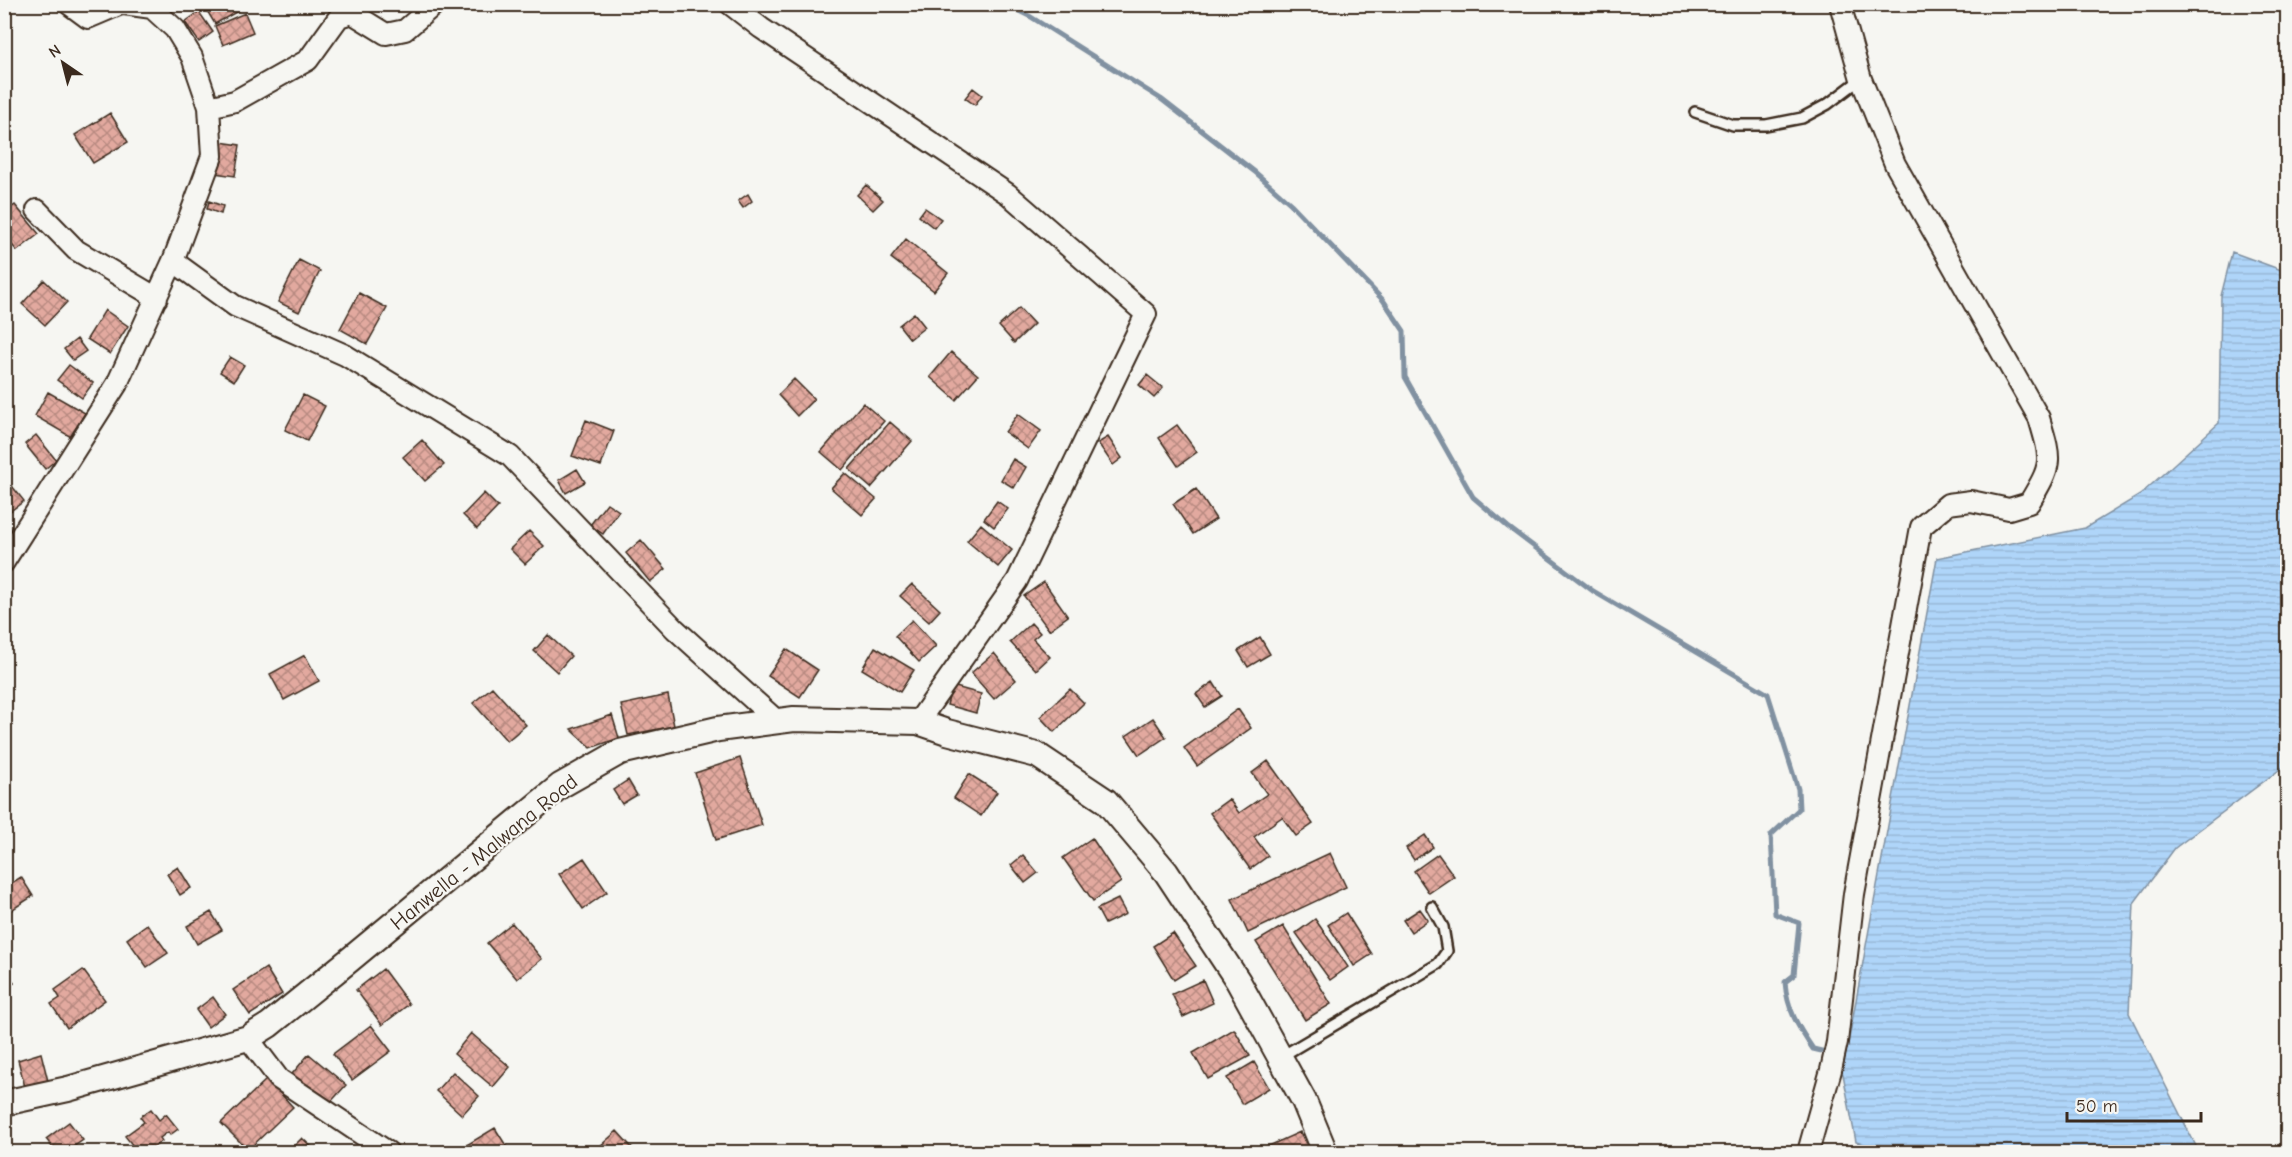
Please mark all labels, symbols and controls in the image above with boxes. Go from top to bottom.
north arrow [33,33,93,93]
text: N [46,41,64,62]
street label: Hanwella - Malwana Road [386,769,582,935]
scale bar [2067,1085,2200,1123]
text: 50 m [2076,1096,2118,1117]

